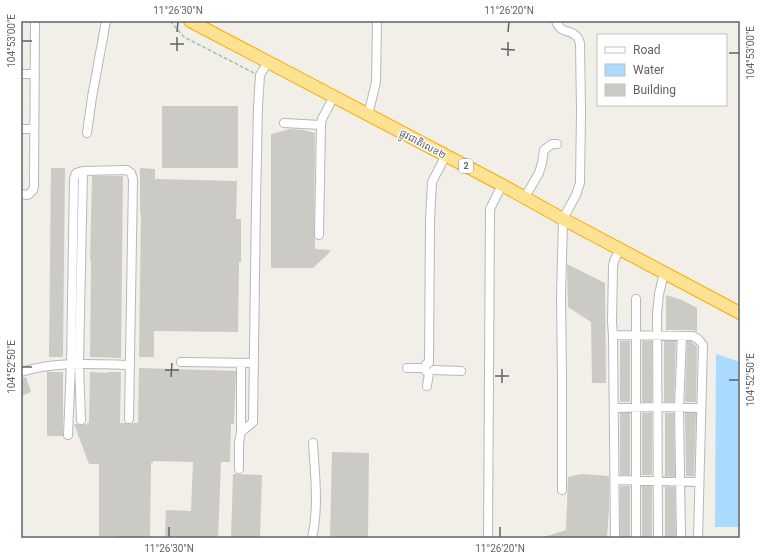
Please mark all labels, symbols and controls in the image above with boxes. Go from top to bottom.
text: 11°26'30"N [153,5,203,16]
text: 11°26'20"N [484,5,534,16]
text: 104°53'00"E [6,14,17,68]
text: 104°53'00"E [745,26,756,80]
legend [597,34,727,106]
text: Road [633,43,661,57]
text: Water [633,63,664,77]
text: Building [633,83,676,97]
street label: ផ្លូវជាតិលេខ២ [396,127,448,164]
road number: 2 [459,159,473,173]
text: 104°52'50"E [6,340,17,394]
text: 104°52'50"E [745,353,756,407]
text: 11°26'30"N [144,543,194,554]
text: 11°26'20"N [475,543,525,554]

